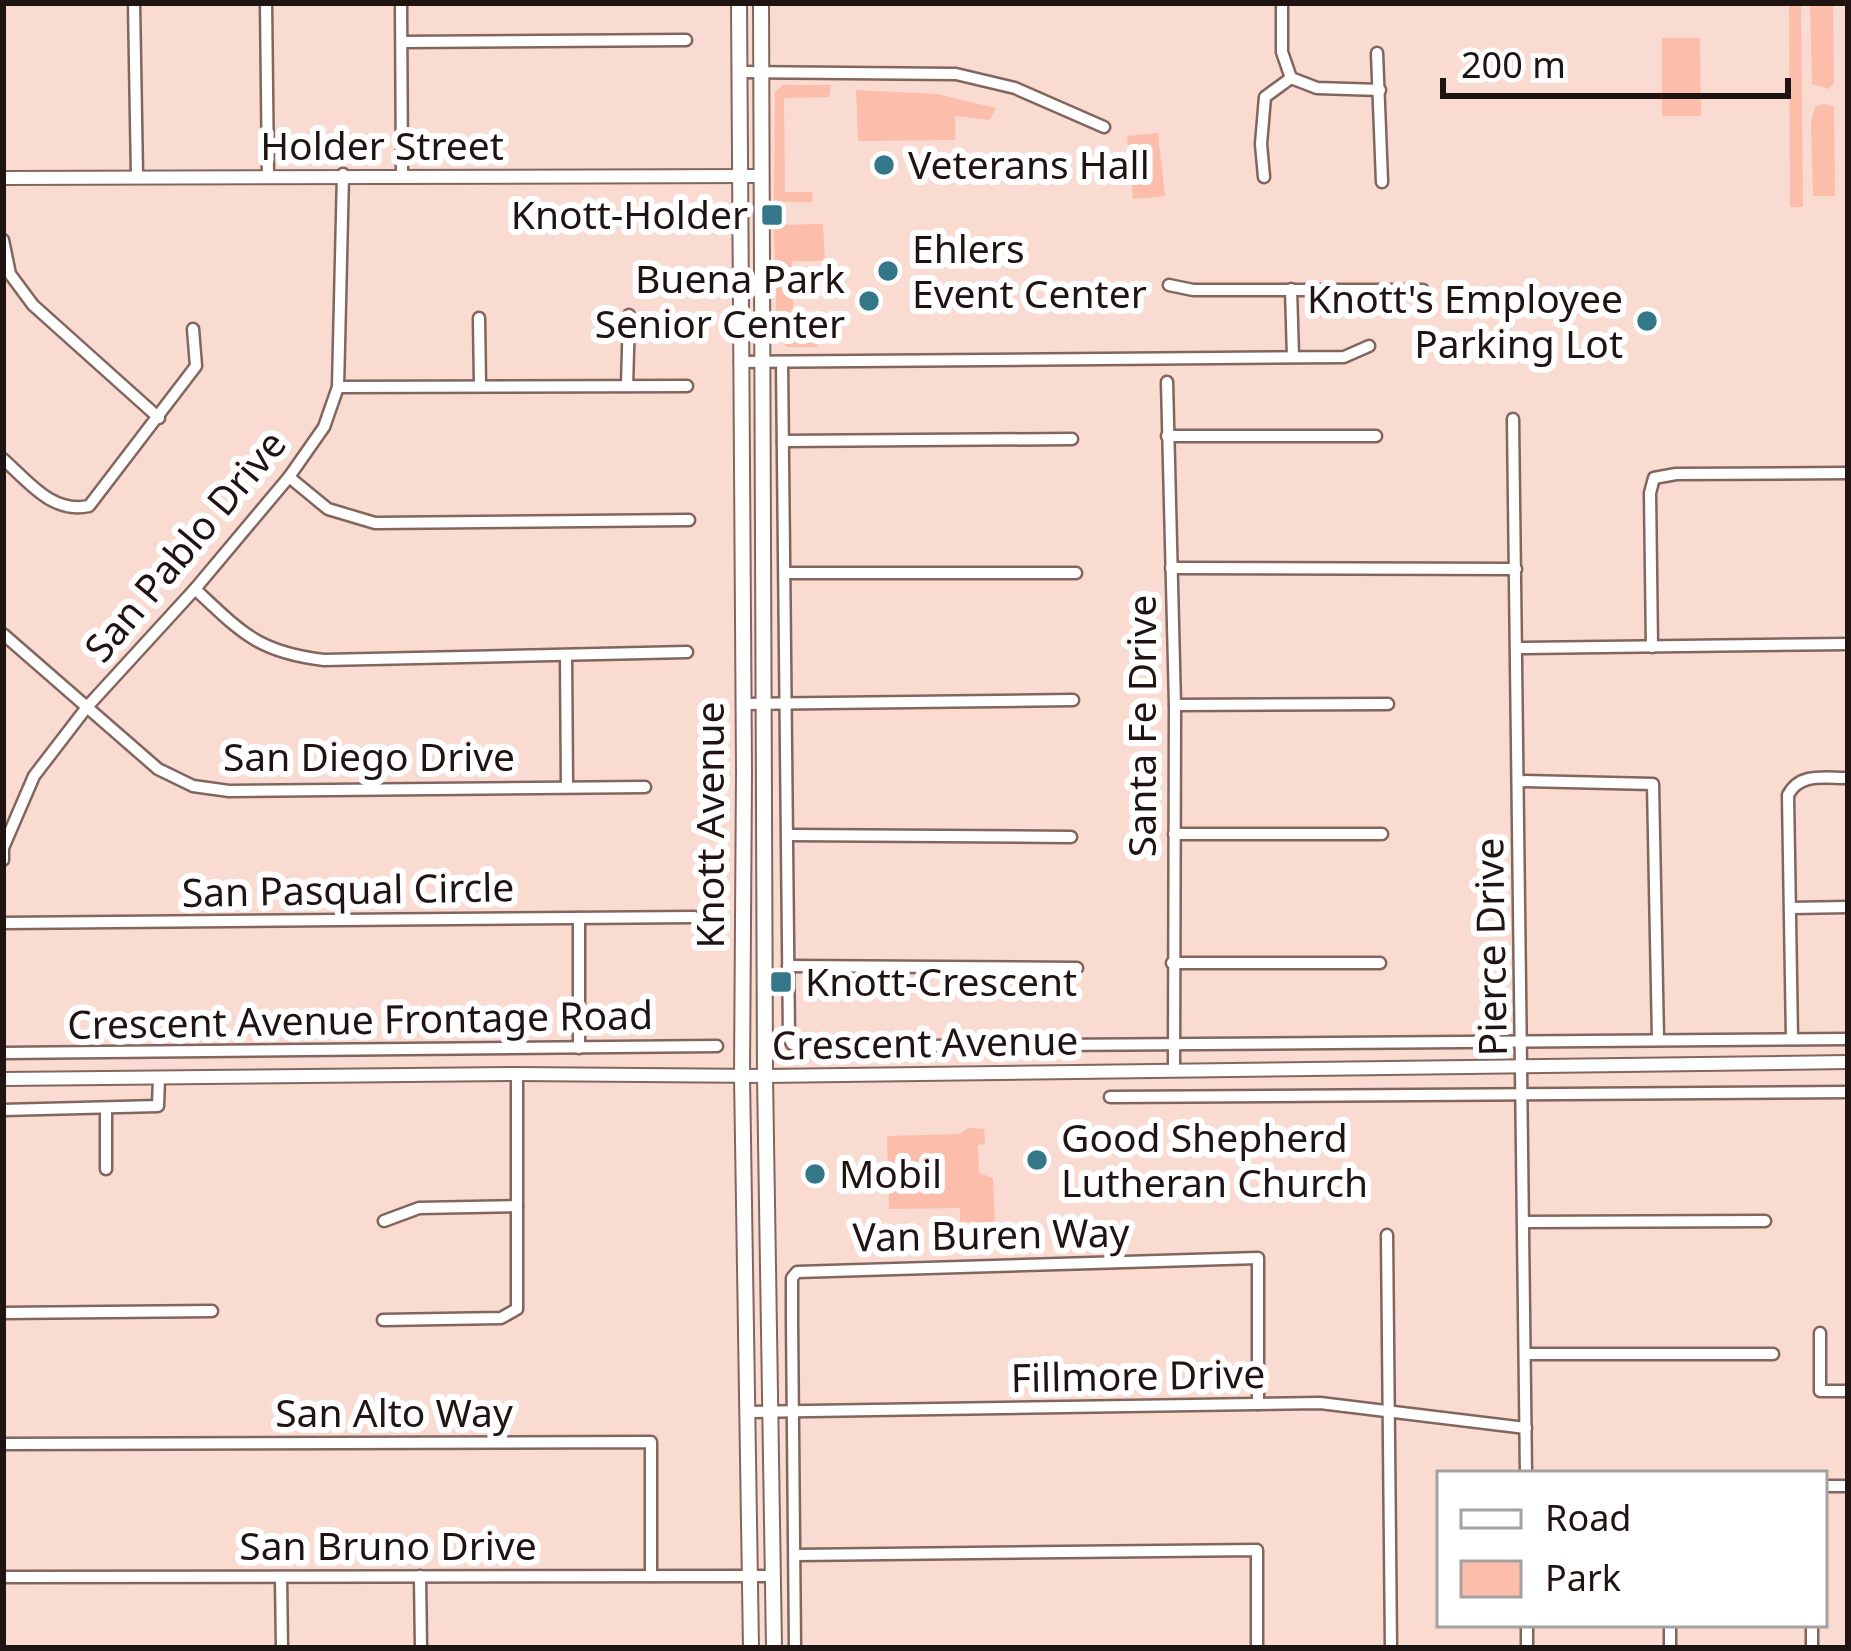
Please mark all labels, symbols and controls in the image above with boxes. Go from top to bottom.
scale bar [1443,24,1788,98]
text: 200 m [1461,40,1566,89]
street label: Holder Street [260,118,504,171]
place label: Veterans Hall [908,137,1150,190]
marker: Veterans Hall [871,152,897,178]
place label: Knott-Holder [511,187,748,240]
marker: Knott-Holder [759,202,785,228]
place label: Ehlers Event Center [912,221,1147,319]
place label: Buena Park Senior Center [595,251,845,349]
marker: Ehlers Event Center [875,258,901,284]
place label: Knott's Employee Parking Lot [1307,271,1623,369]
marker: Buena Park Senior Center [856,288,882,314]
marker: Knott's Employee Parking Lot [1634,308,1660,334]
street label: San Pablo Drive [71,418,296,672]
street label: Santa Fe Drive [1114,595,1167,857]
street label: Knott Avenue [682,701,735,949]
street label: San Diego Drive [223,729,515,782]
street label: Pierce Drive [1461,837,1518,1057]
street label: San Pasqual Circle [181,859,515,918]
place label: Knott-Crescent [805,954,1077,1007]
marker: Knott-Crescent [768,969,794,995]
street label: Crescent Avenue Frontage Road [67,987,653,1050]
street label: Crescent Avenue [771,1012,1079,1071]
place label: Good Shepherd Lutheran Church [1061,1110,1368,1208]
place label: Mobil [839,1146,942,1199]
marker: Good Shepherd Lutheran Church [1024,1147,1050,1173]
marker: Mobil [802,1161,828,1187]
street label: Van Buren Way [852,1205,1130,1262]
street label: Fillmore Drive [1010,1346,1266,1403]
street label: San Alto Way [275,1385,513,1438]
legend [1437,1471,1827,1627]
text: Road [1545,1493,1632,1542]
street label: San Bruno Drive [239,1518,537,1571]
text: Park [1545,1553,1621,1602]

